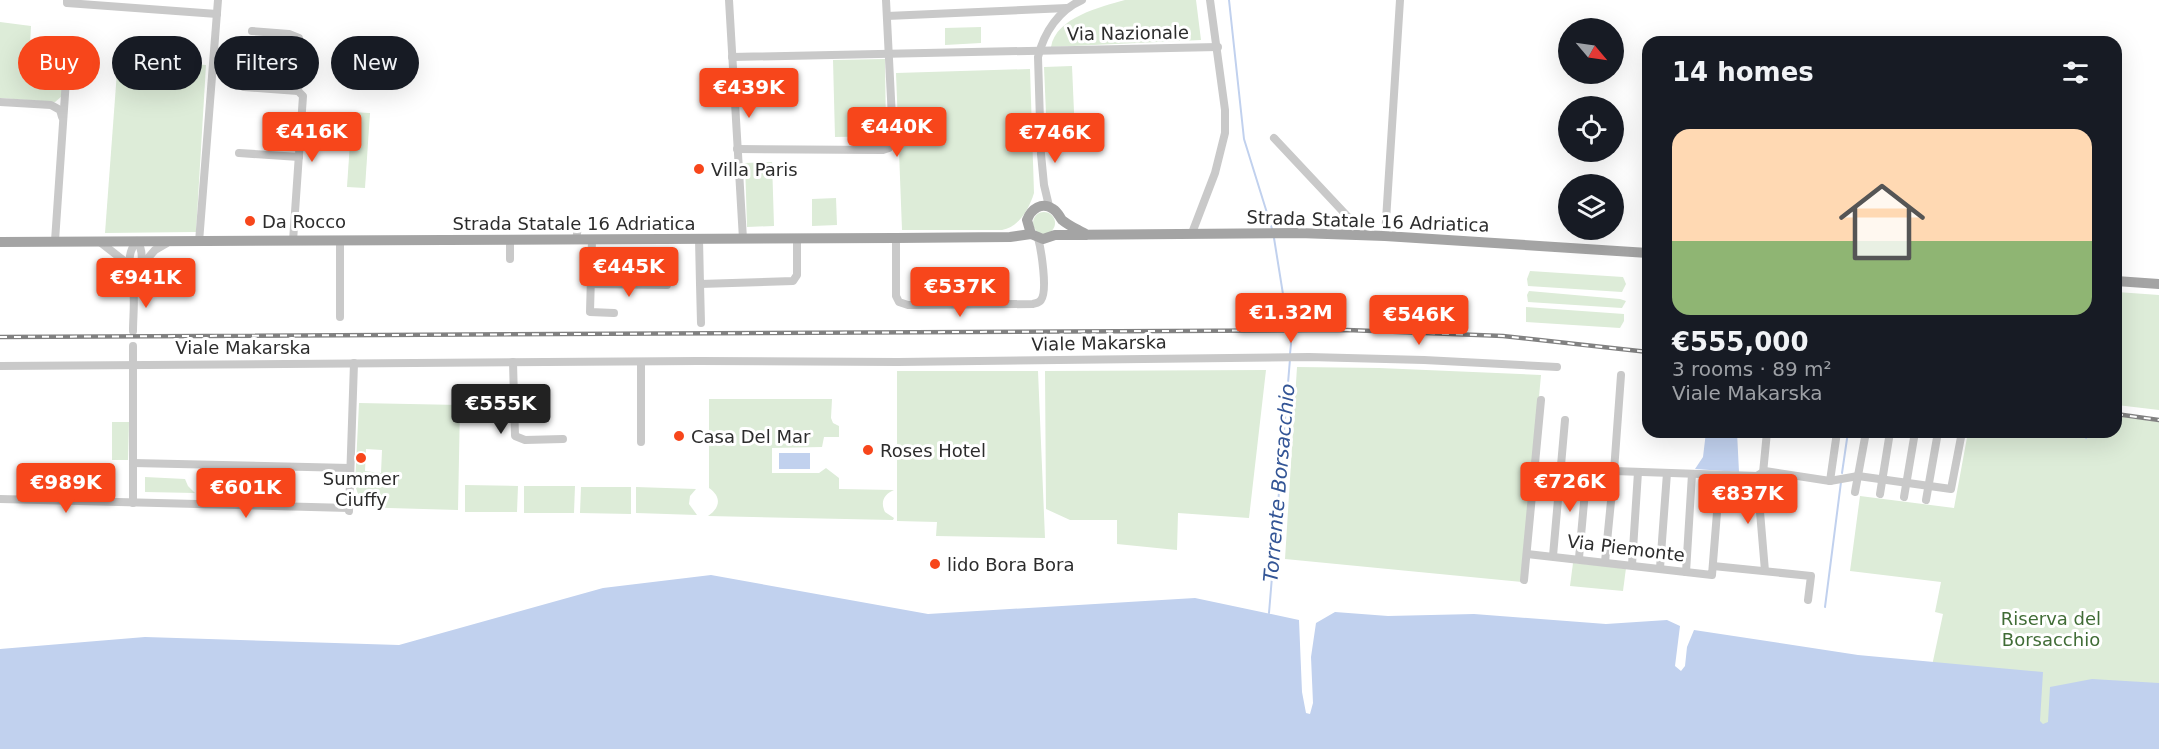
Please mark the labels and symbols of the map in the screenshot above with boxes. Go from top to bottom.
north arrow [1558,18,1624,84]
street label: Via Nazionale [1067,21,1189,45]
pin: €439K [707,68,791,119]
pin: €440K [855,107,939,158]
pin: €416K [270,112,354,163]
pin: €746K [1013,113,1097,164]
place label: Villa Paris [711,159,798,180]
marker: Villa Paris [692,162,706,176]
street label: Strada Statale 16 Adriatica [1246,206,1490,236]
place label: Da Rocco [262,211,346,232]
street label: Strada Statale 16 Adriatica [453,213,695,234]
marker: Da Rocco [243,214,257,228]
pin: €445K [587,247,671,298]
pin: €941K [104,258,188,309]
pin: €537K [918,267,1002,318]
pin: €1.32M [1242,293,1340,344]
pin: €546K [1377,295,1461,346]
street label: Viale Makarska [1031,331,1167,355]
street label: Viale Makarska [175,337,311,358]
water label: Torrente Borsacchio [1258,383,1300,583]
pin: €555K [459,384,543,435]
place label: Casa Del Mar [691,426,811,447]
marker: Casa Del Mar [672,429,686,443]
place label: Roses Hotel [880,440,986,461]
marker: Roses Hotel [861,443,875,457]
marker: Summer Ciuffy [354,451,368,465]
pin: €726K [1528,462,1612,513]
pin: €989K [24,463,108,514]
pin: €601K [204,468,288,519]
place label: Summer Ciuffy [323,468,400,510]
pin: €837K [1706,474,1790,525]
street label: Via Piemonte [1566,530,1686,566]
place label: lido Bora Bora [947,554,1074,575]
marker: lido Bora Bora [928,557,942,571]
park label: Riserva del Borsacchio [2001,608,2101,650]

